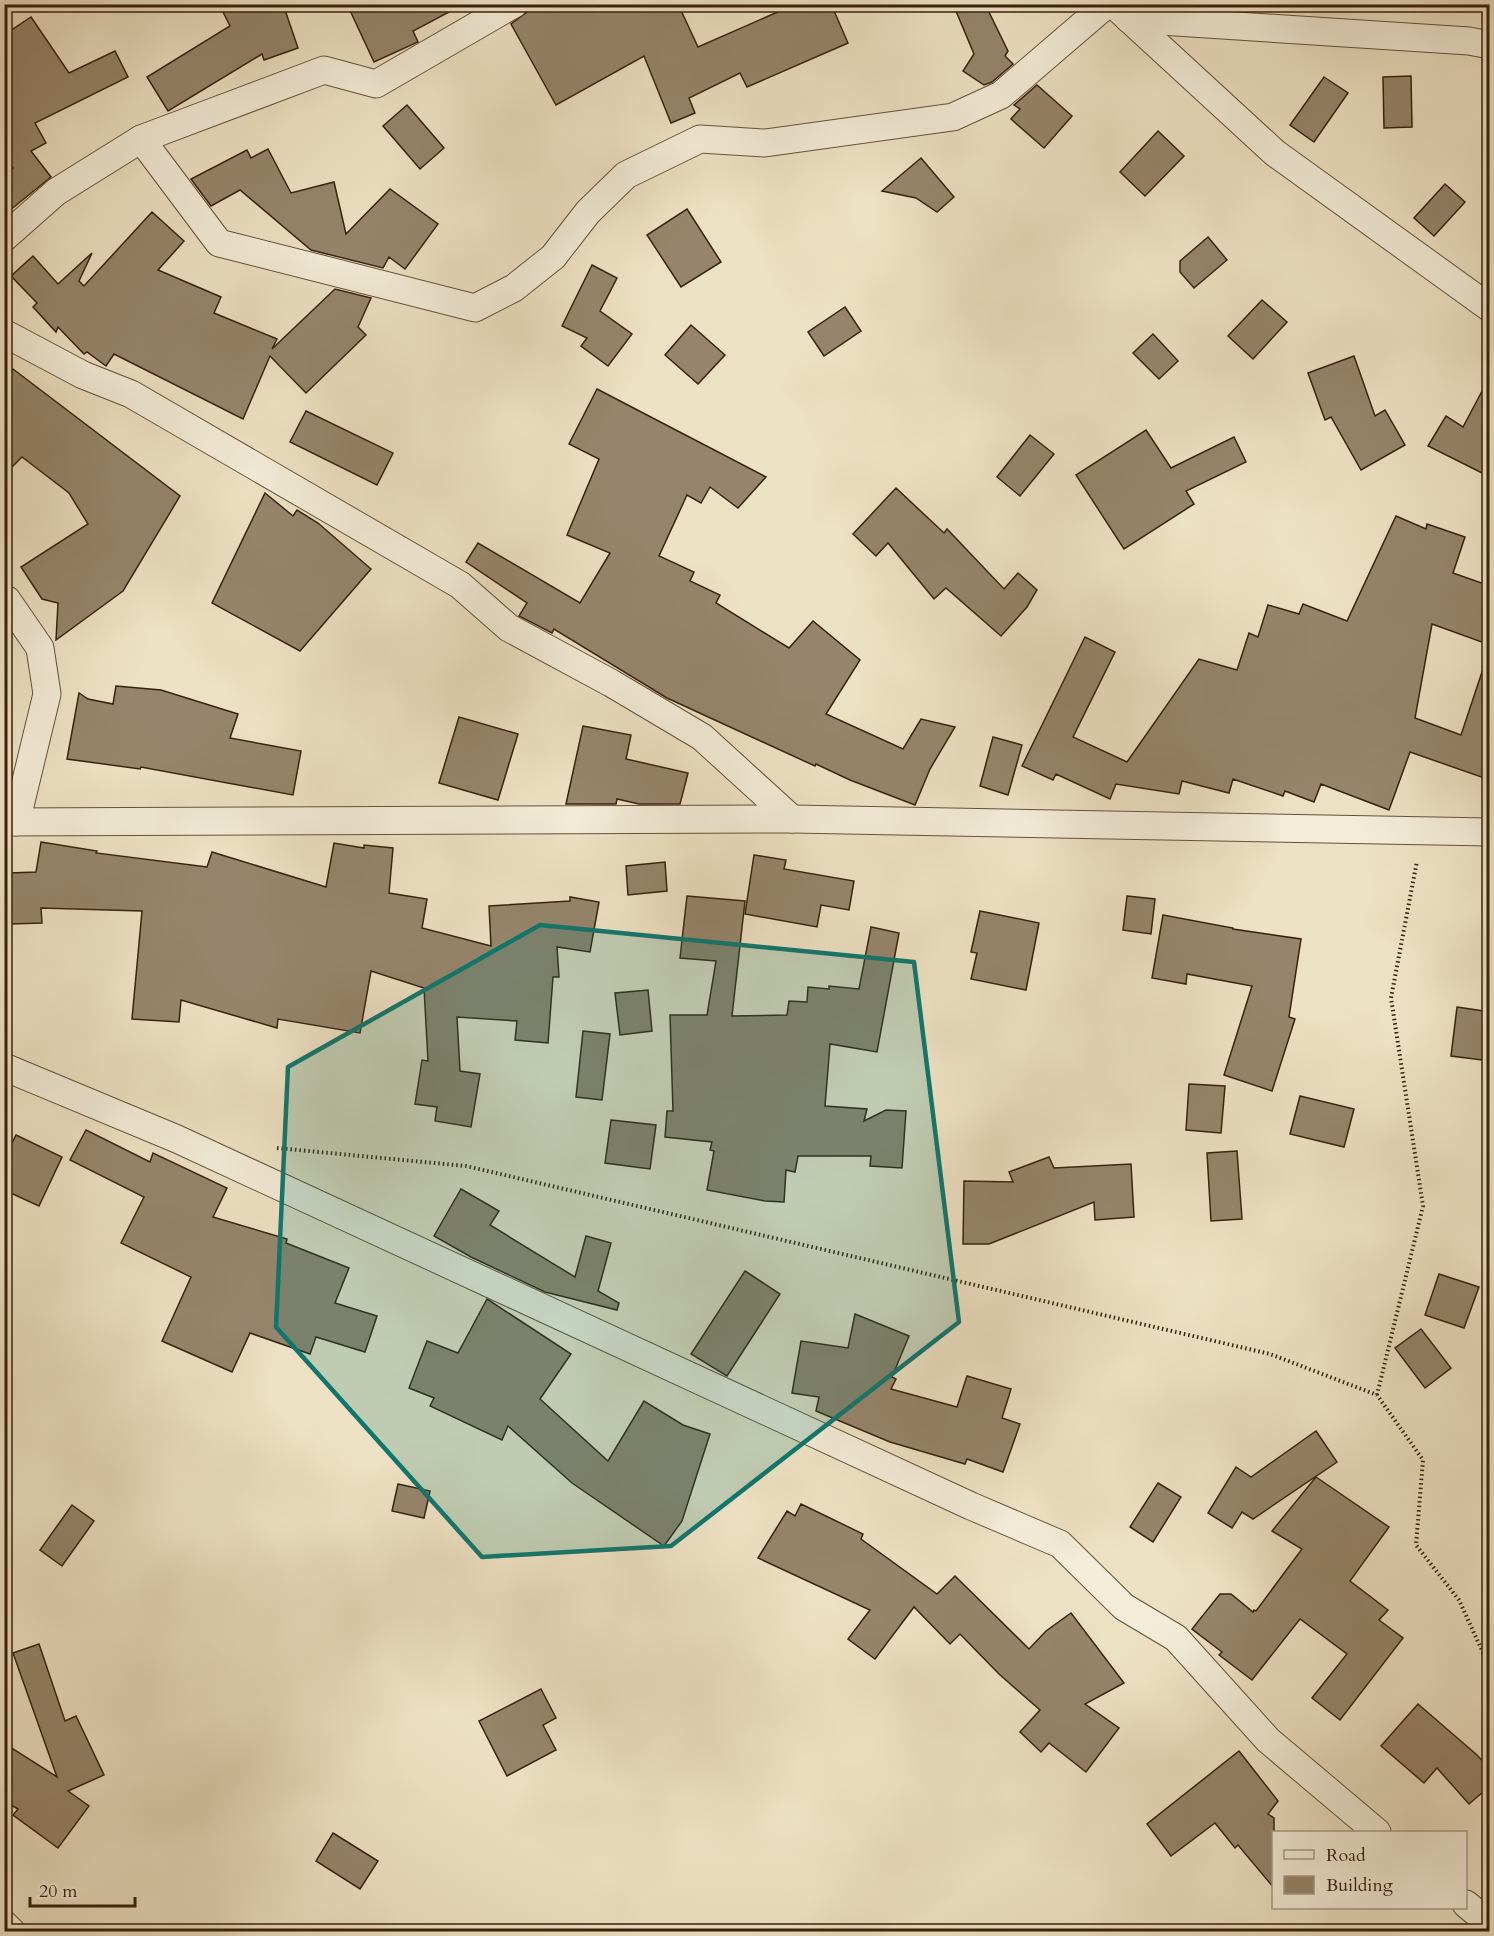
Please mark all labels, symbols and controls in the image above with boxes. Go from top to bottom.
legend [1272,1831,1467,1909]
text: Road [1326,1843,1366,1868]
scale bar [30,1870,135,1908]
text: Building [1326,1873,1394,1898]
text: 20 m [39,1879,78,1904]

